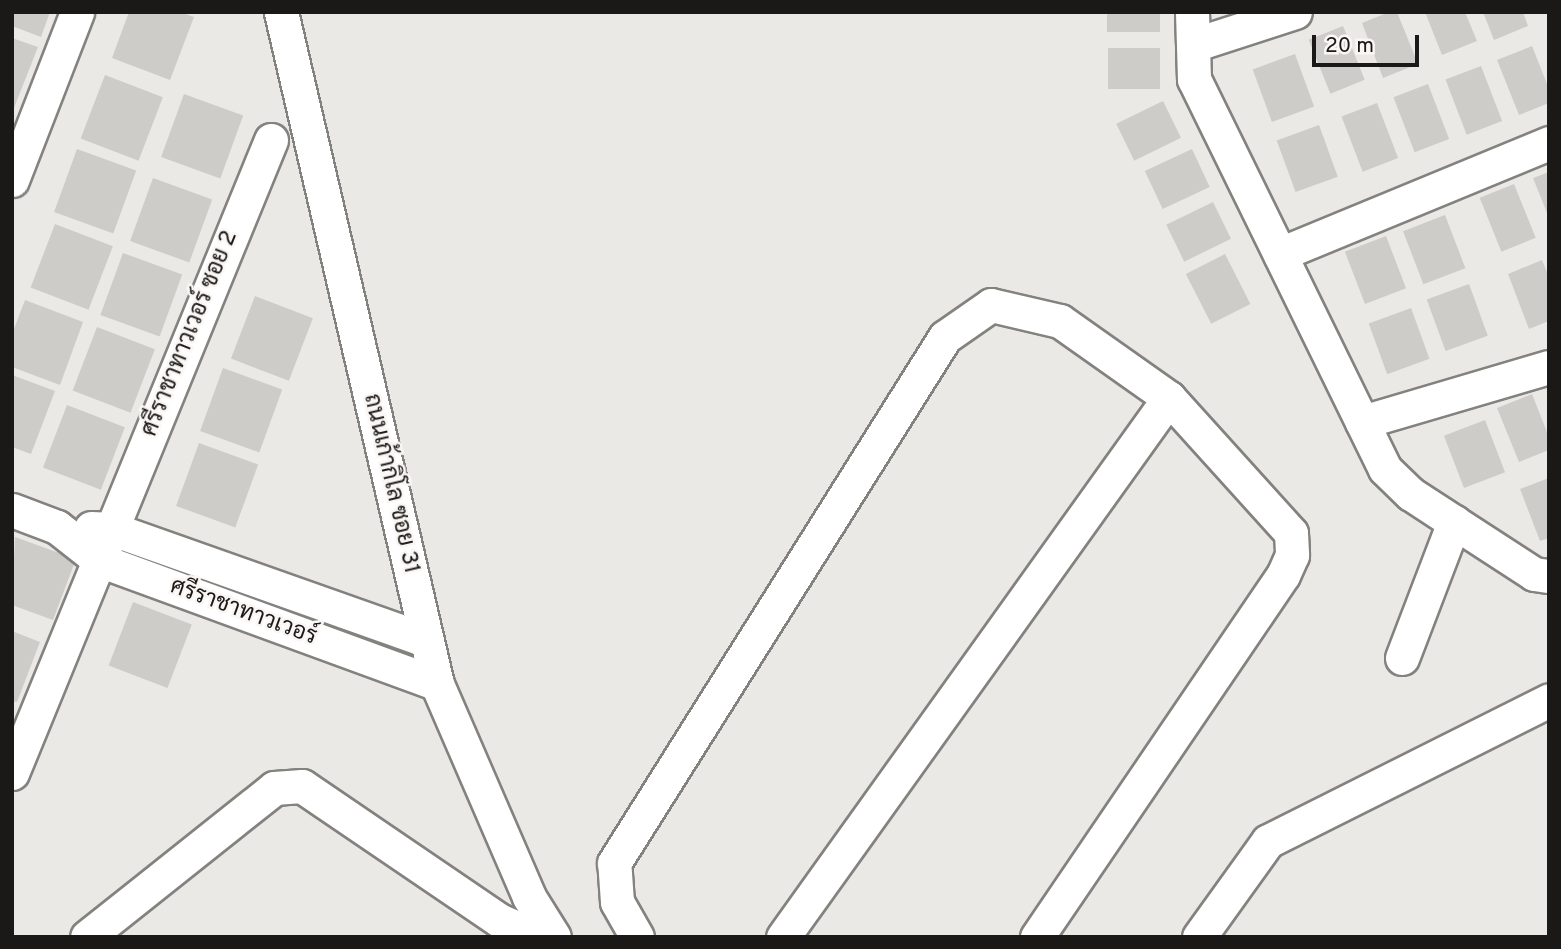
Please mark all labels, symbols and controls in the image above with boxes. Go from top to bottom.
scale bar [1316,21,1423,65]
text: 20 m [1325,33,1374,60]
street label: ศรีราชาทาวเวอร์ ซอย 2 [137,227,245,441]
street label: ถนนเก้ากิโล ซอย 31 [356,391,424,577]
street label: ศรีราชาทาวเวอร์ [166,574,320,652]

